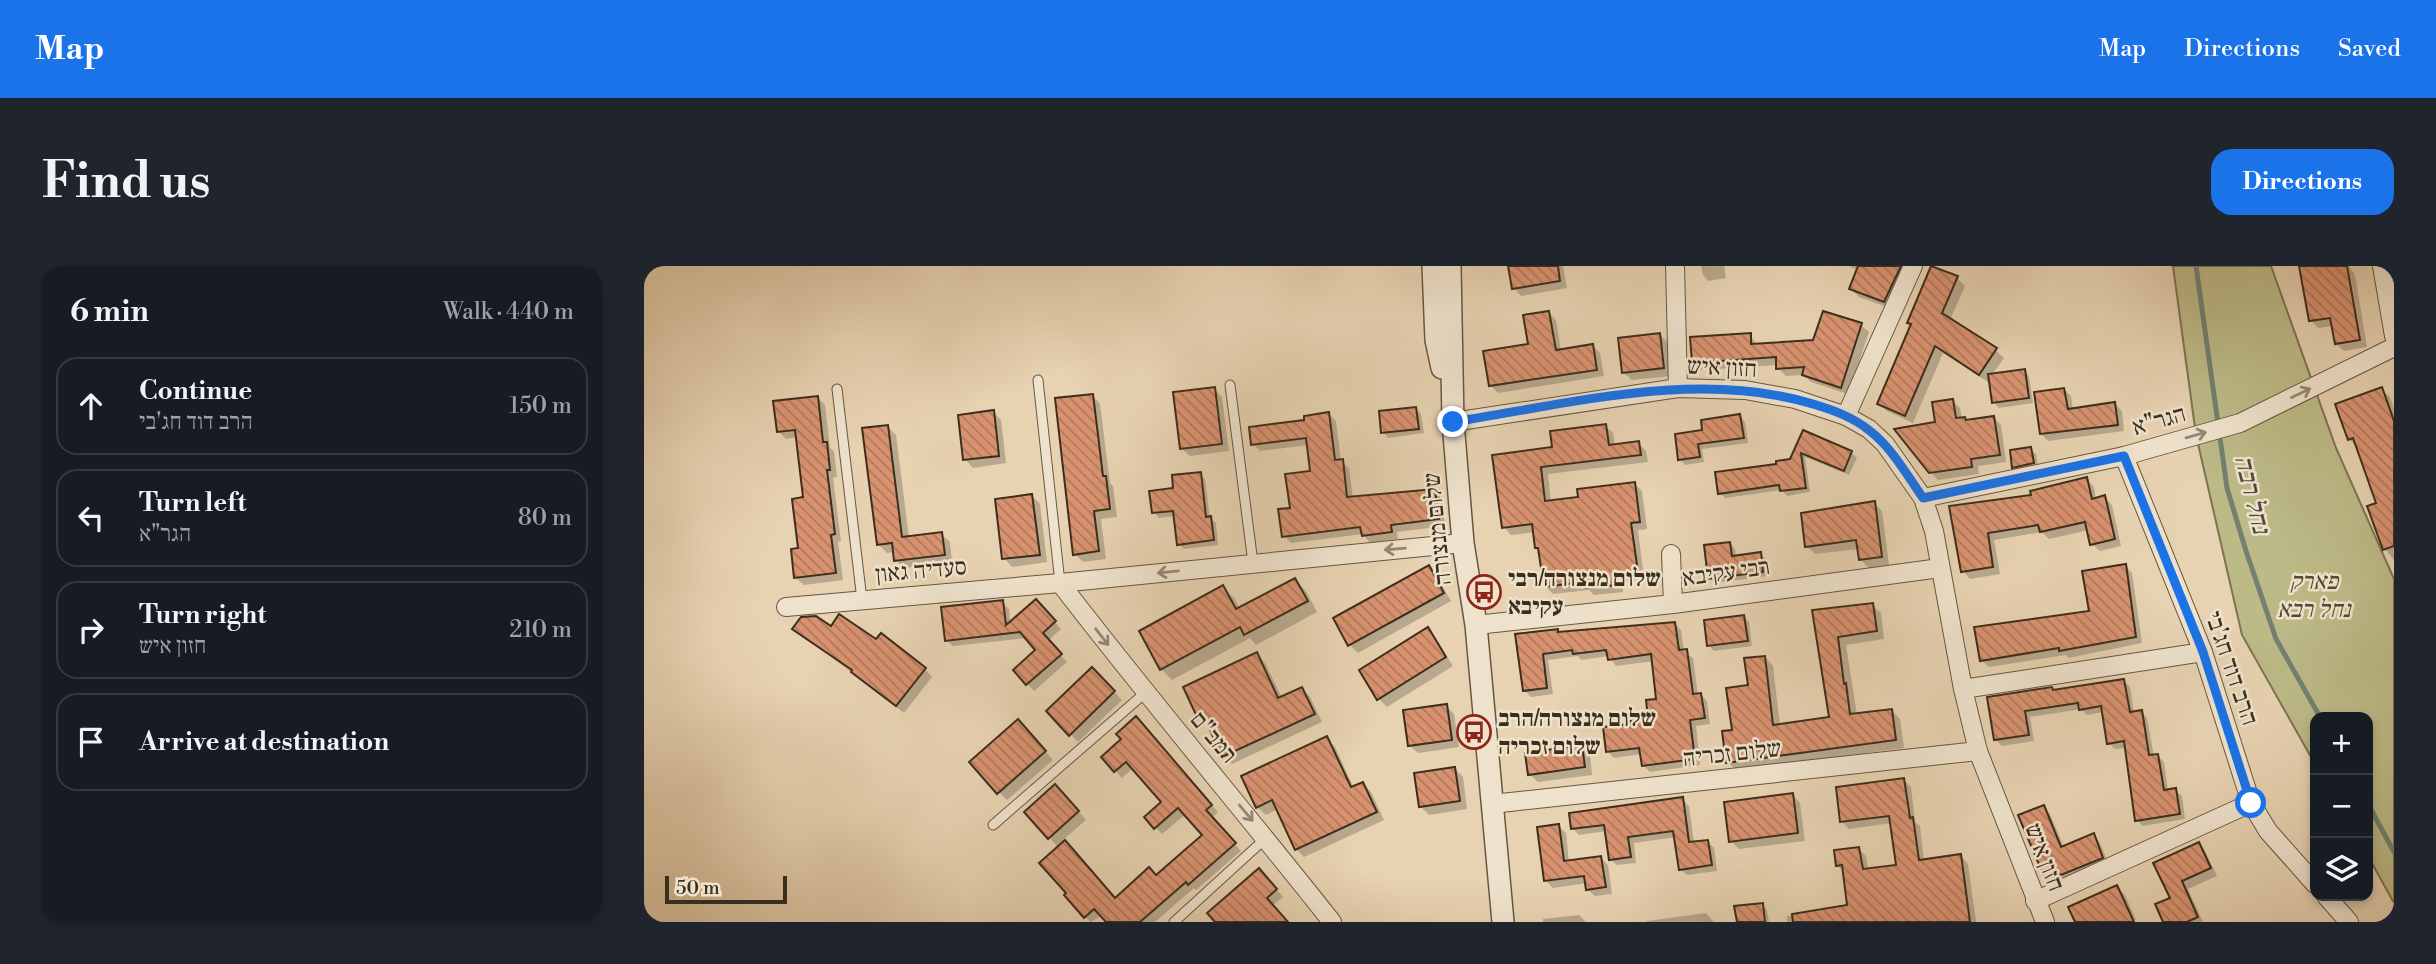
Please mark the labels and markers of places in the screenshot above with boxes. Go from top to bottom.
place label: שלום מנצורה/רבי עקיבא [1508,564,1661,622]
bus stop icon: שלום מנצורה/רבי עקיבא [1465,573,1503,611]
place label: שלום מנצורה/הרב שלום זכריה [1498,704,1656,762]
bus stop icon: שלום מנצורה/הרב שלום זכריה [1455,713,1493,751]

